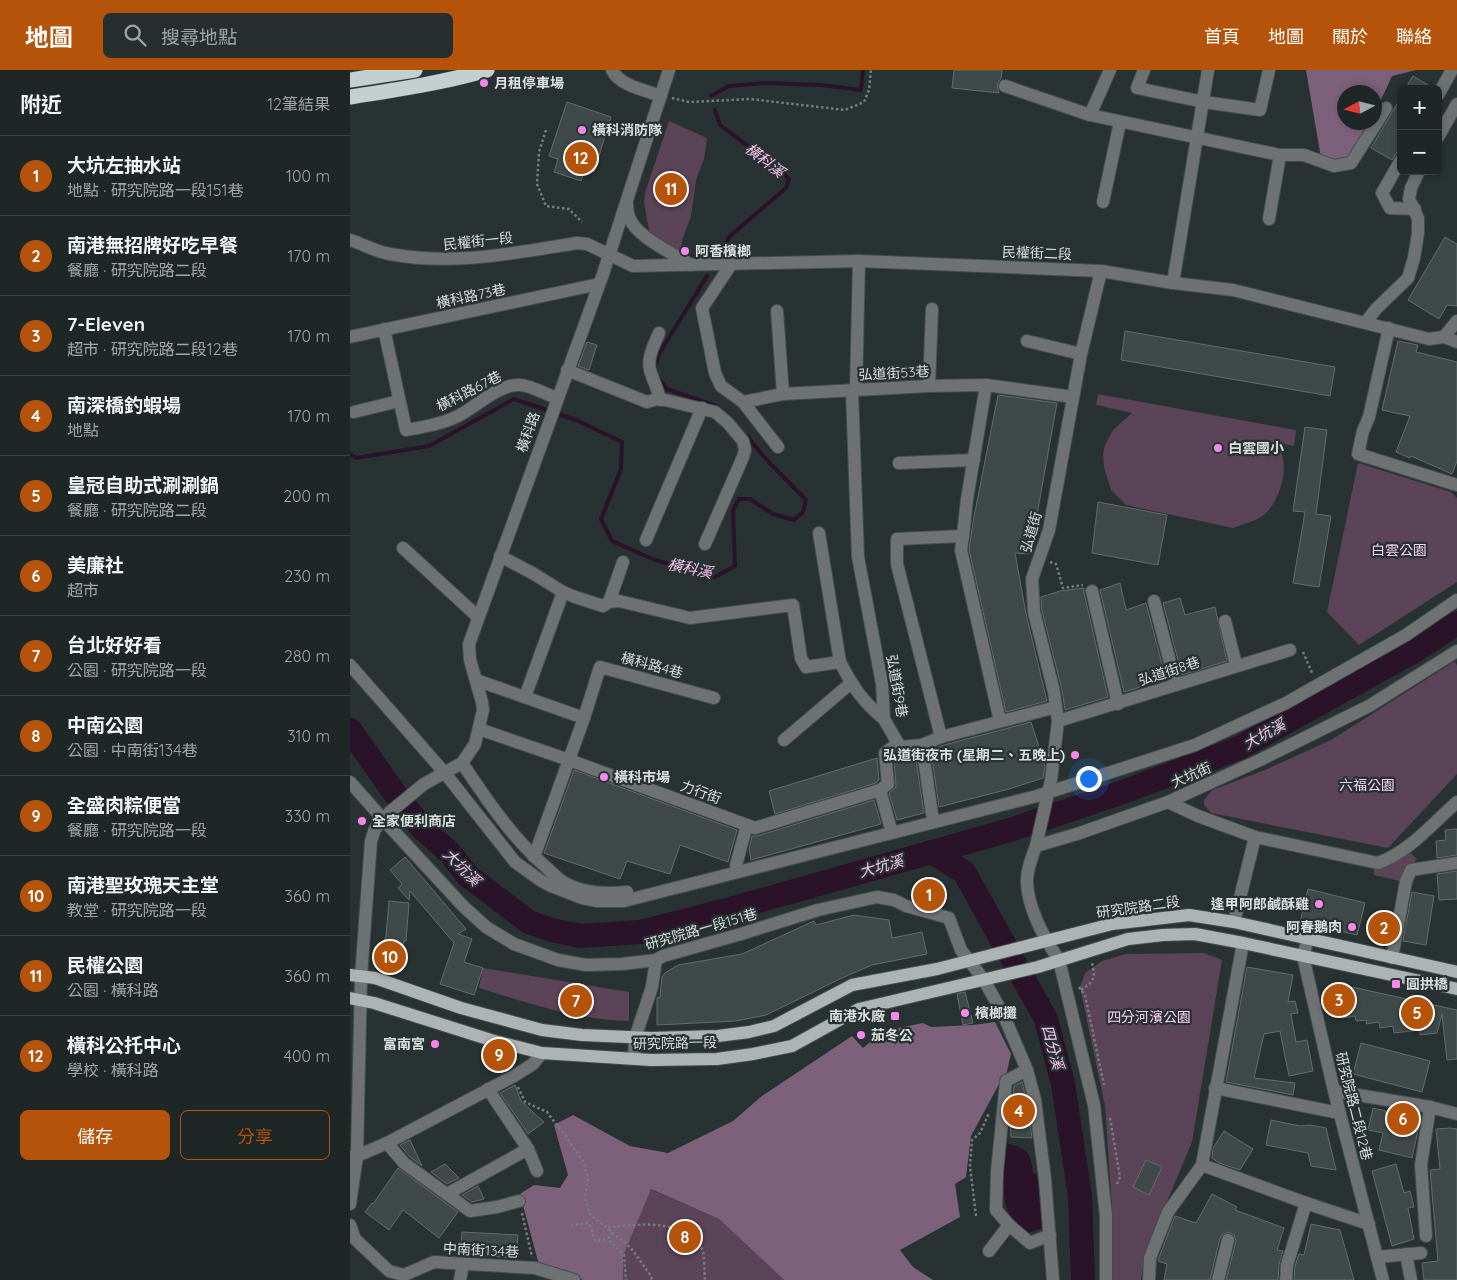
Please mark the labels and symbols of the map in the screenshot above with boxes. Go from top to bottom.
place label: 月租停車場 [494,74,564,92]
marker: 月租停車場 [478,77,490,89]
north arrow [1337,85,1382,130]
place label: 橫科消防隊 [592,121,662,139]
marker: 橫科消防隊 [576,124,588,136]
pin: 12 [565,139,597,177]
water label: 橫科溪 [741,139,790,183]
pin: 11 [655,170,687,208]
street label: 民權街一段 [442,228,514,254]
place label: 阿香檳榔 [695,242,751,260]
street label: 民權街二段 [1002,243,1072,263]
marker: 阿香檳榔 [679,245,691,257]
street label: 橫科路73巷 [435,280,507,312]
street label: 弘道街53巷 [858,362,930,384]
street label: 橫科路67巷 [433,367,505,415]
street label: 橫科路 [512,409,544,455]
place label: 白雲國小 [1228,439,1284,457]
marker: 白雲國小 [1212,442,1224,454]
street label: 弘道街 [1017,509,1045,555]
park label: 白雲公園 [1371,541,1427,559]
water label: 橫科溪 [666,554,716,582]
street label: 橫科路4巷 [619,648,685,682]
street label: 弘道街9巷 [883,653,911,719]
street label: 弘道街8巷 [1136,653,1202,689]
water label: 大坑溪 [1240,714,1290,753]
place label: 弘道街夜市 (星期二、五晚上) [883,746,1065,764]
marker: 弘道街夜市 (星期二、五晚上) [1069,749,1081,761]
street label: 大坑街 [1168,758,1214,792]
your location [1076,766,1102,792]
place label: 橫科市場 [614,768,670,786]
marker: 橫科市場 [598,771,610,783]
street label: 力行街 [678,776,724,808]
park label: 六福公園 [1339,776,1395,794]
place label: 全家便利商店 [372,812,456,830]
marker: 全家便利商店 [356,815,368,827]
water label: 大坑溪 [439,844,486,891]
water label: 大坑溪 [857,850,907,881]
pin: 1 [913,876,945,914]
street label: 研究院路二段 [1095,892,1181,922]
place label: 逢甲阿郎鹹酥雞 [1211,895,1309,913]
marker: 逢甲阿郎鹹酥雞 [1313,898,1325,910]
street label: 研究院路一段151巷 [643,904,759,954]
pin: 2 [1368,909,1400,947]
place label: 阿春鵝肉 [1286,918,1342,936]
marker: 阿春鵝肉 [1346,921,1358,933]
pin: 10 [374,938,406,976]
place label: 圓拱橋 [1406,975,1448,993]
marker: 圓拱橋 [1390,978,1402,990]
pin: 3 [1323,981,1355,1019]
pin: 7 [560,982,592,1020]
pin: 5 [1401,994,1433,1032]
place label: 檳榔攤 [975,1004,1017,1022]
place label: 南港水廠 [829,1007,885,1025]
marker: 檳榔攤 [959,1007,971,1019]
park label: 四分河濱公園 [1107,1008,1191,1026]
marker: 南港水廠 [889,1010,901,1022]
water label: 四分溪 [1038,1023,1069,1073]
place label: 茄冬公 [871,1026,913,1044]
marker: 茄冬公 [855,1029,867,1041]
street label: 研究院路一段 [633,1033,717,1053]
place label: 富南宮 [383,1035,425,1053]
pin: 9 [483,1036,515,1074]
marker: 富南宮 [429,1038,441,1050]
street label: 研究院路二段12巷 [1332,1050,1376,1162]
pin: 4 [1003,1092,1035,1130]
pin: 6 [1387,1100,1419,1138]
pin: 8 [669,1218,701,1256]
street label: 中南街134巷 [443,1239,519,1261]

